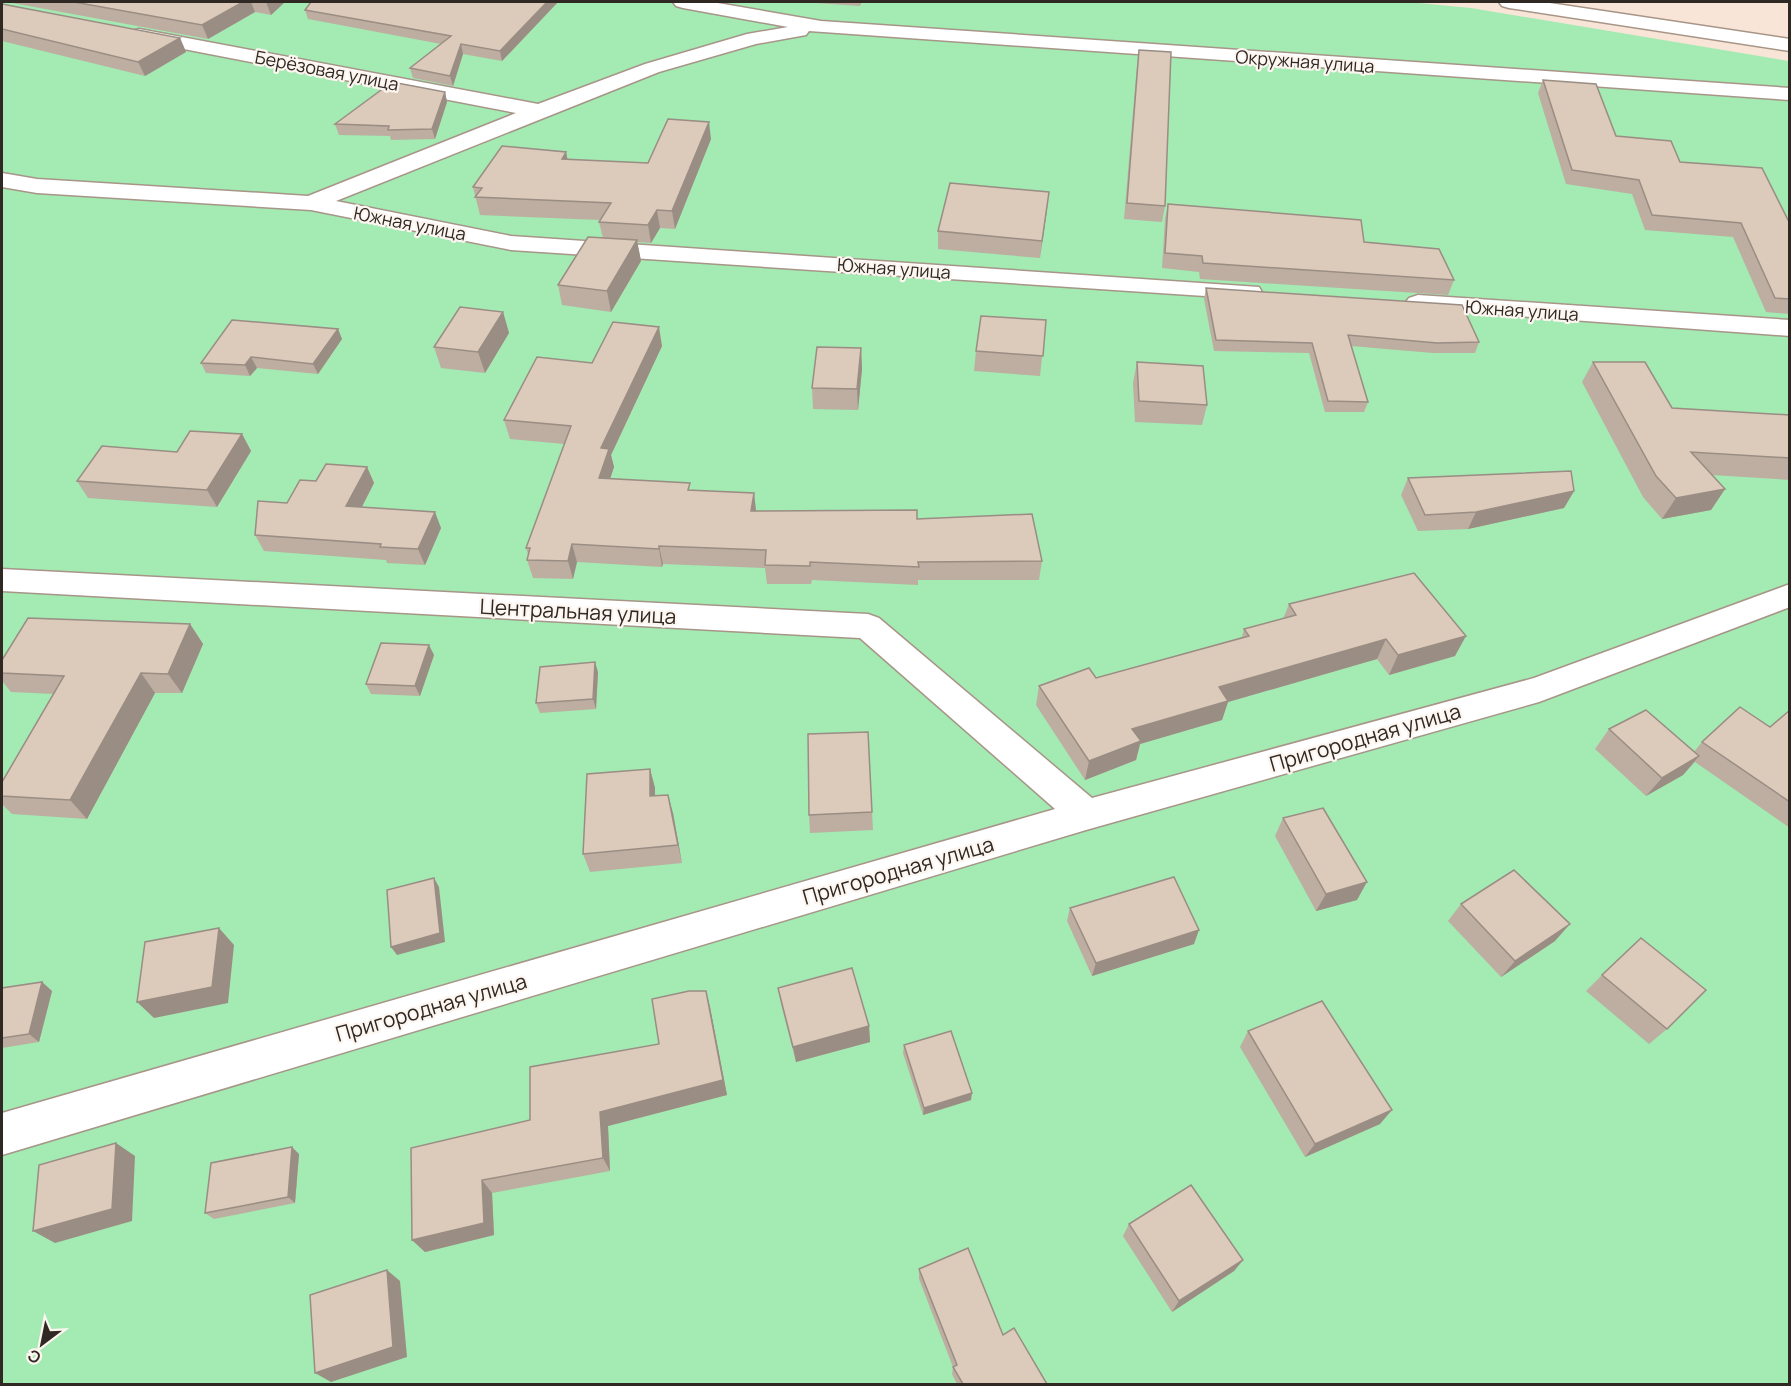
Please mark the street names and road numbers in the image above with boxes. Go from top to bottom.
street label: Берёзовая улица [253,44,401,96]
street label: Окружная улица [1235,44,1375,78]
street label: Южная улица [352,200,468,246]
street label: Южная улица [836,252,952,284]
street label: Южная улица [1464,294,1580,326]
street label: Центральная улица [479,592,677,630]
street label: Пригородная улица [1266,696,1464,778]
street label: Пригородная улица [799,829,997,911]
street label: Пригородная улица [332,966,530,1048]

